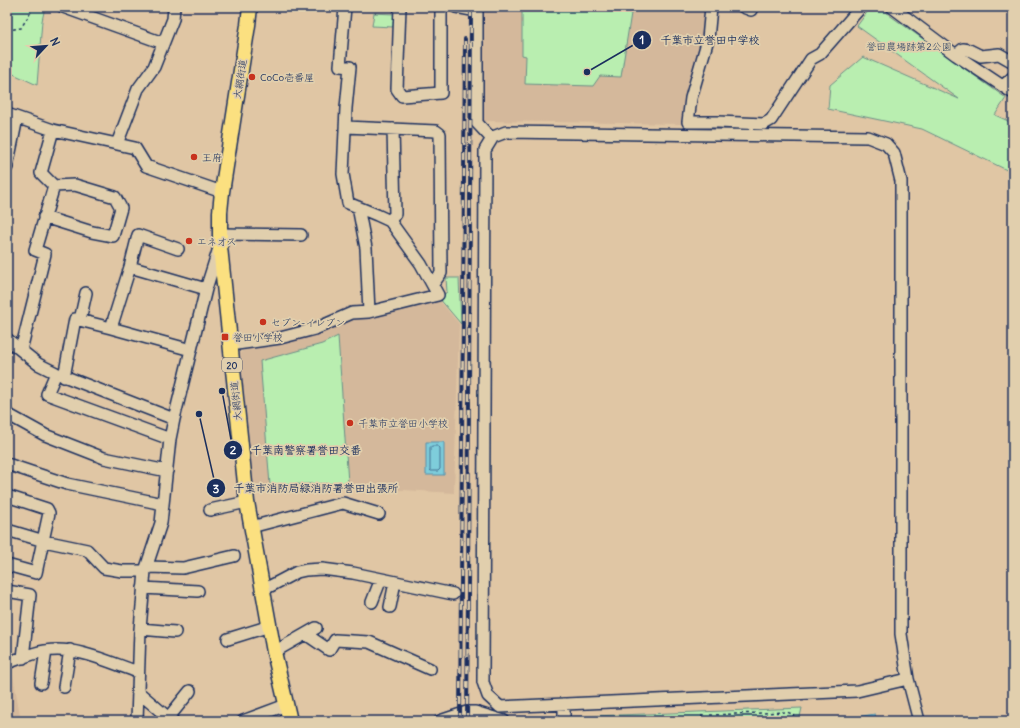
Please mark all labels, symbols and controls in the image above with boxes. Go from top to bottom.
north arrow [26,26,66,66]
callout: 千葉市立誉田中学校 [632,29,767,52]
text: 1 [640,32,644,47]
text: 千葉市立誉田中学校 [661,33,760,47]
text: N [47,35,63,48]
park label: 誉田農場跡第2公園 [866,40,952,53]
street label: 大網街道 [230,58,250,100]
place label: CoCo壱番屋 [260,71,314,84]
marker: CoCo壱番屋 [247,72,257,82]
place label: 王府 [202,151,222,164]
marker: 王府 [189,152,199,162]
place label: エネオス [197,235,236,248]
marker: エネオス [184,236,194,246]
place label: セブン-イレブン [271,316,345,329]
marker: セブン-イレブン [258,317,268,327]
place label: 誉田小学校 [233,331,283,344]
marker: 誉田小学校 [220,332,230,342]
road number: 20 [222,358,242,372]
street label: 大網街道 [227,380,245,422]
place label: 千葉市立誉田小学校 [358,417,448,430]
marker: 千葉市立誉田小学校 [345,418,355,428]
callout: 千葉南警察署誉田交番 [223,439,369,462]
text: 2 [230,442,237,457]
text: 千葉南警察署誉田交番 [251,443,361,457]
callout: 千葉市消防局緑消防署誉田出張所 [206,477,407,500]
text: 3 [213,481,220,496]
text: 千葉市消防局緑消防署誉田出張所 [234,481,399,495]

